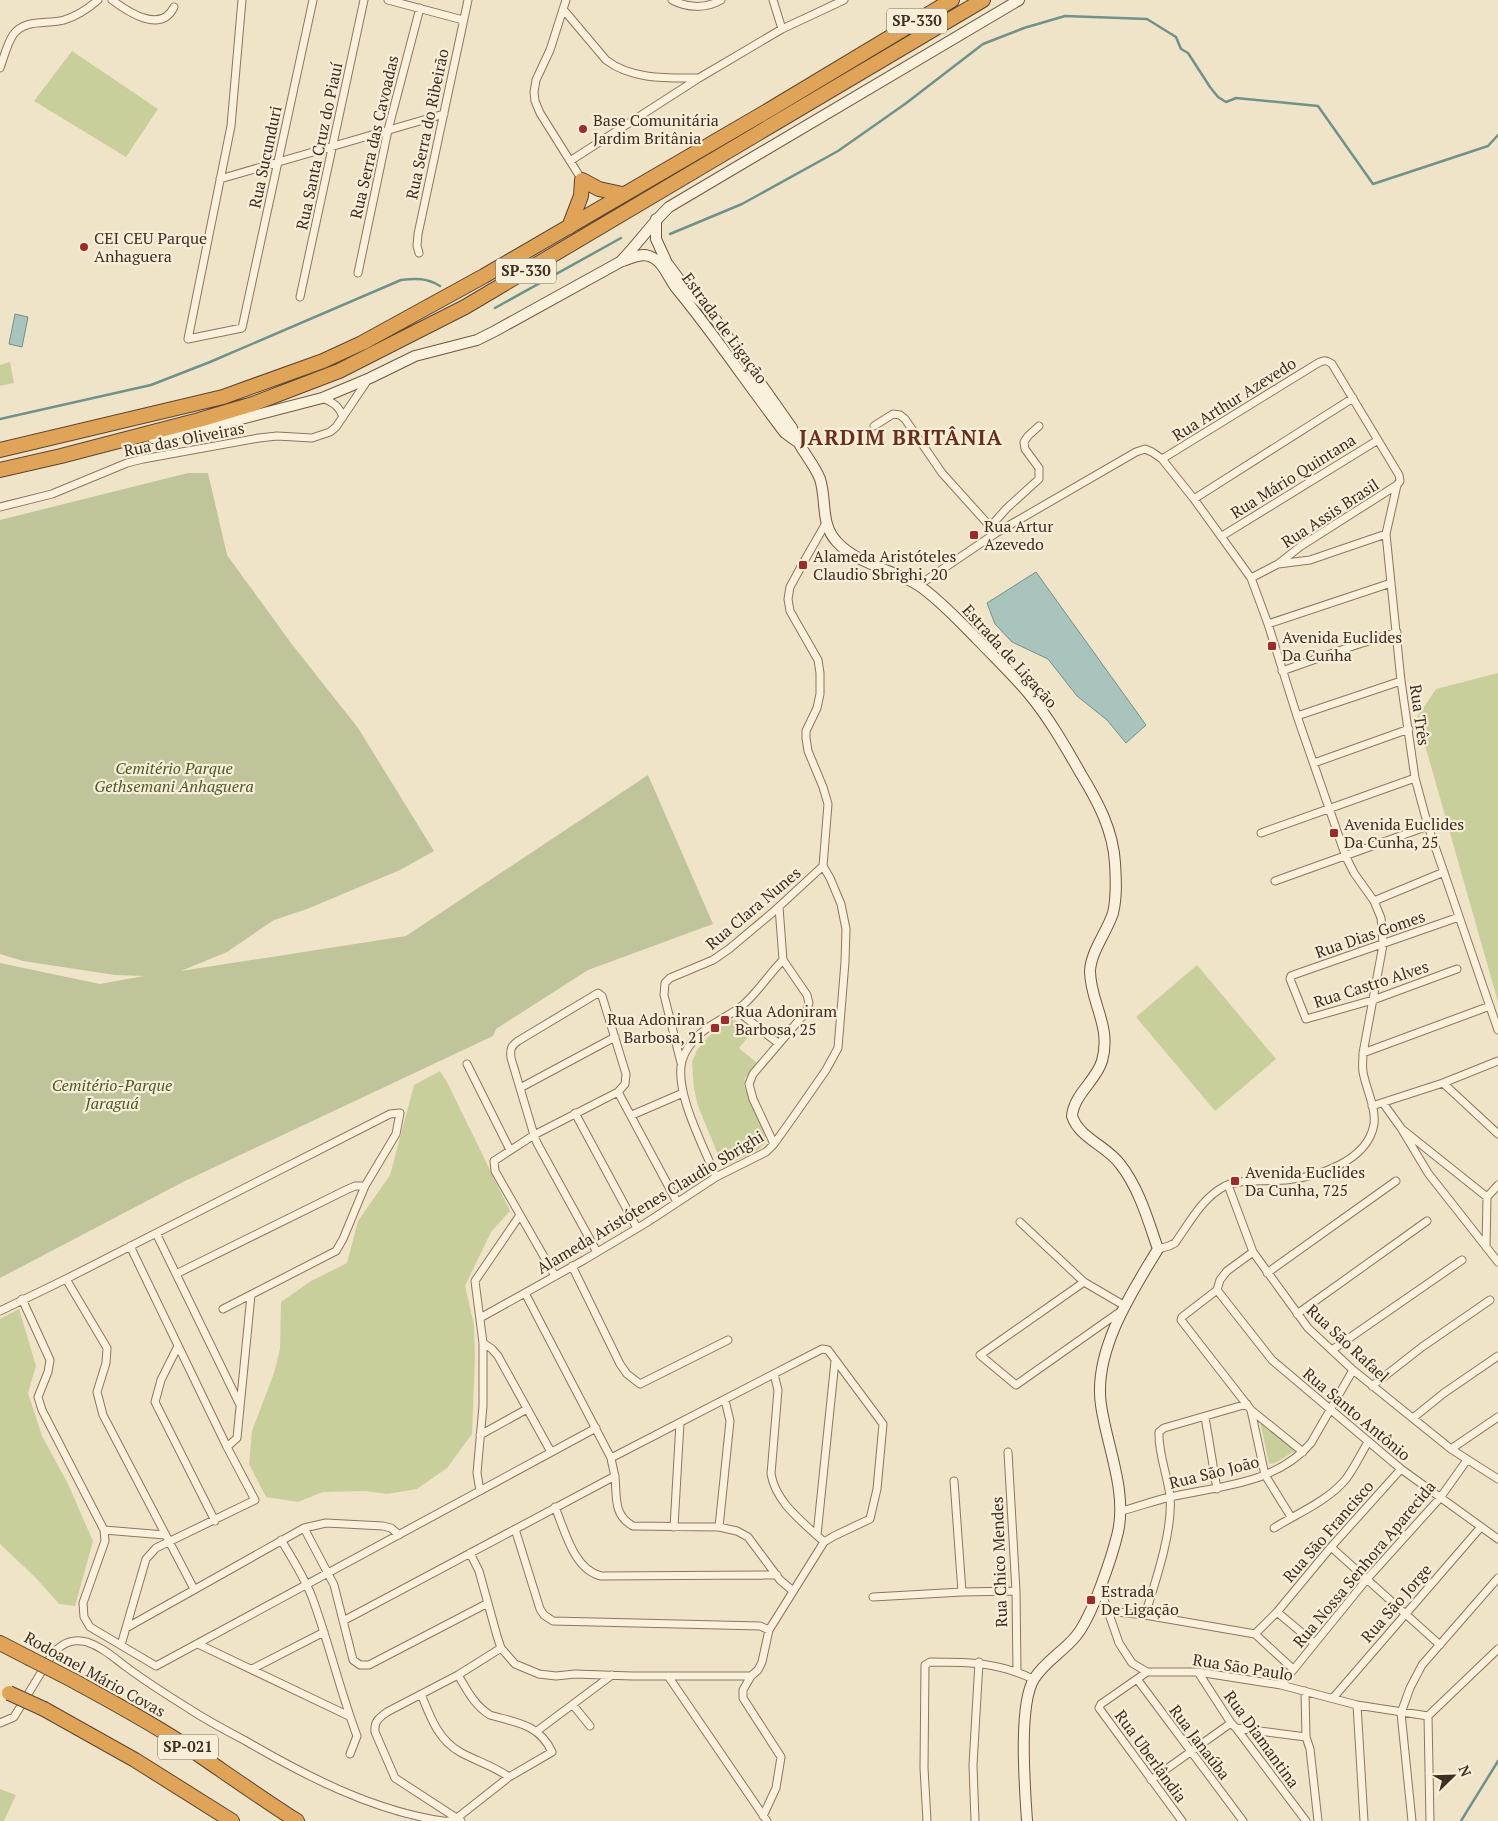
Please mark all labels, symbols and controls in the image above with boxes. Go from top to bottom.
road number: SP-330 [887,8,947,34]
street label: Rua Serra do Ribeirão [400,46,454,201]
street label: Rua Serra das Cavoadas [344,53,404,221]
street label: Rua Santa Cruz do Piauí [290,60,348,232]
street label: Rua Sucunduri [243,104,287,210]
place label: Base Comunitária Jardim Britânia [593,109,719,149]
marker: Base Comunitária Jardim Britânia [577,123,589,135]
place label: CEI CEU Parque Anhaguera [94,227,207,267]
marker: CEI CEU Parque Anhaguera [78,241,90,253]
road number: SP-330 [496,258,556,284]
street label: Estrada de Ligação [677,268,773,388]
street label: Rua Arthur Azevedo [1168,352,1300,446]
street label: Rua das Oliveiras [122,417,246,461]
district label: JARDIM BRITÂNIA [799,423,1003,451]
street label: Rua Mário Quintana [1226,429,1360,523]
street label: Rua Assis Brasil [1277,473,1383,553]
place label: Rua Artur Azevedo [984,515,1054,555]
marker: Rua Artur Azevedo [968,529,980,541]
place label: Alameda Aristóteles Claudio Sbrighi, 20 [813,545,956,585]
marker: Alameda Aristóteles Claudio Sbrighi, 20 [797,559,809,571]
street label: Estrada de Ligação [957,599,1063,713]
place label: Avenida Euclides Da Cunha [1282,626,1402,666]
marker: Avenida Euclides Da Cunha [1266,640,1278,652]
street label: Rua Três [1405,683,1435,747]
park label: Cemitério Parque Gethsemani Anhaguera [94,757,254,797]
place label: Avenida Euclides Da Cunha, 25 [1344,813,1464,853]
marker: Avenida Euclides Da Cunha, 25 [1328,827,1340,839]
street label: Rua Clara Nunes [701,862,805,954]
street label: Rua Dias Gomes [1312,905,1428,963]
street label: Rua Castro Alves [1311,955,1431,1013]
place label: Rua Adoniram Barbosa, 25 [735,1000,837,1040]
place label: Rua Adoniran Barbosa, 21 [607,1008,705,1048]
marker: Rua Adoniram Barbosa, 25 [719,1014,731,1026]
marker: Rua Adoniran Barbosa, 21 [709,1022,721,1034]
park label: Cemitério-Parque Jaraguá [52,1074,172,1114]
street label: Alameda Aristótenes Claudio Sbrighi [532,1125,768,1279]
place label: Avenida Euclides Da Cunha, 725 [1245,1161,1365,1201]
marker: Avenida Euclides Da Cunha, 725 [1229,1175,1241,1187]
street label: Rua São Rafael [1302,1299,1394,1387]
street label: Rua Santo Antônio [1299,1362,1416,1466]
street label: Rua São João [1167,1450,1261,1494]
street label: Rua São Francisco [1278,1475,1379,1587]
street label: Rua Nossa Senhora Aparecida [1288,1476,1440,1652]
street label: Rua Chico Mendes [986,1496,1012,1628]
street label: Rua São Jorge [1356,1559,1436,1647]
place label: Estrada De Ligação [1101,1580,1179,1620]
marker: Estrada De Ligação [1085,1594,1097,1606]
street label: Rodoanel Mário Covas [21,1626,170,1722]
street label: Rua São Paulo [1191,1648,1295,1686]
street label: Rua Diamantina [1219,1686,1305,1792]
street label: Rua Janaúba [1165,1700,1235,1784]
street label: Rua Uberlândia [1110,1705,1192,1807]
road number: SP-021 [158,1734,218,1760]
north arrow [1428,1751,1478,1801]
text: N [1455,1762,1476,1780]

